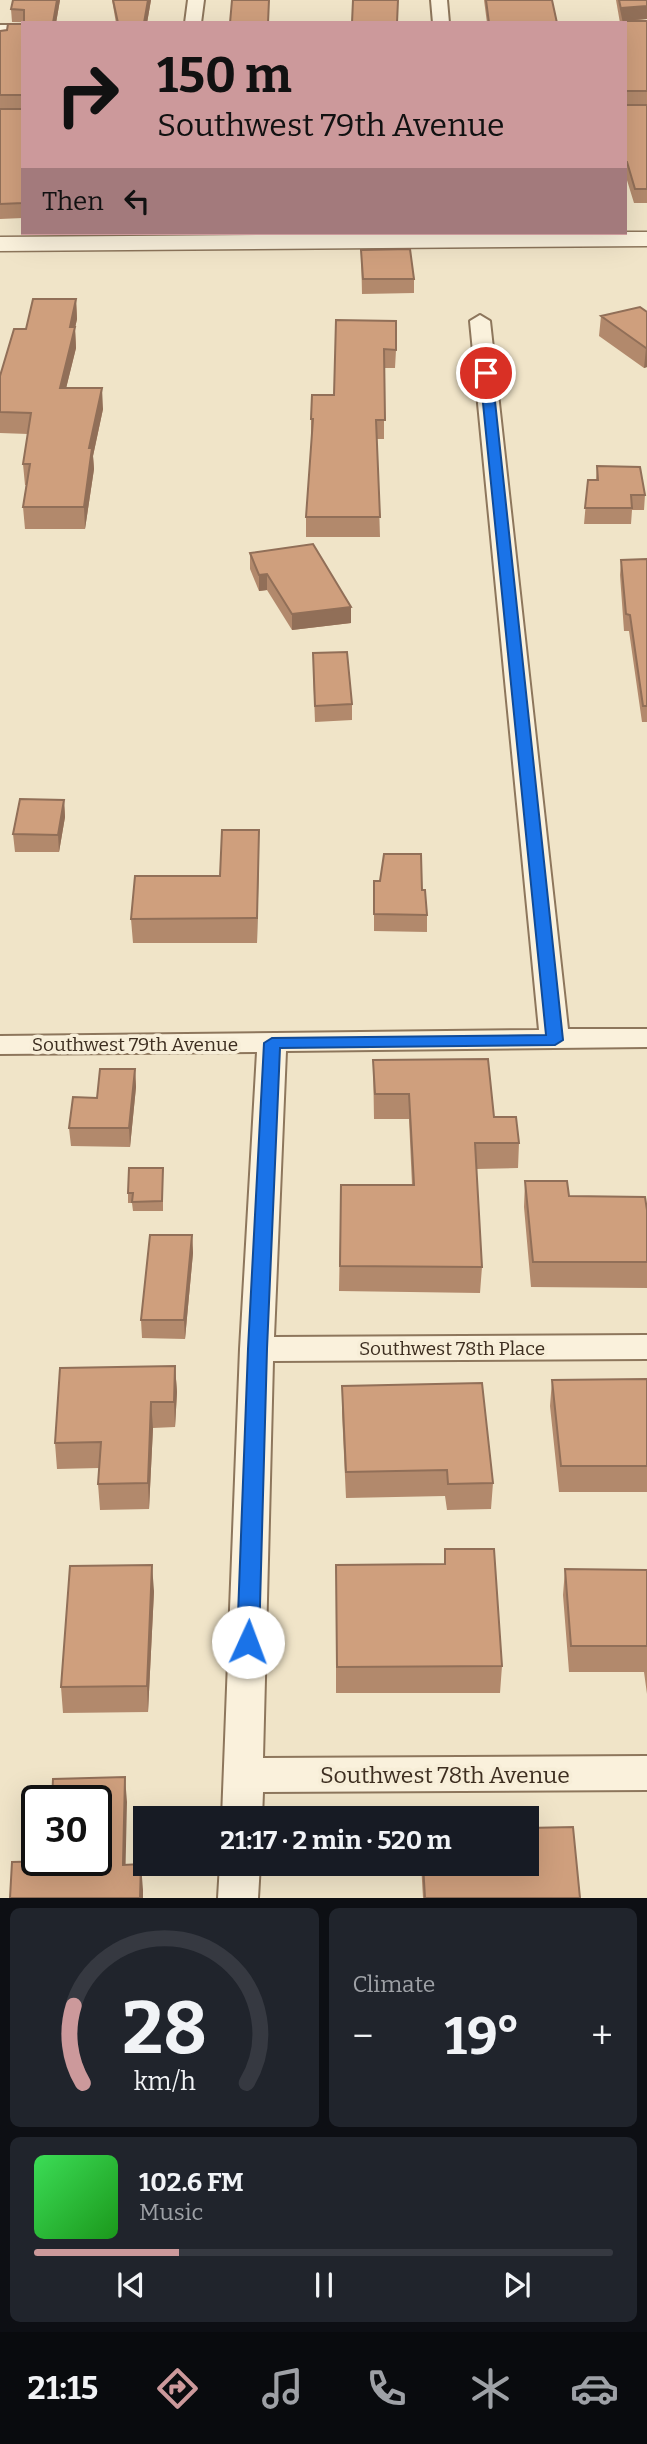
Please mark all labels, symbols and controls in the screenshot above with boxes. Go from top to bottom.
text: 150 m [157,46,292,105]
icon: right [42,49,133,140]
text: Southwest 79th Avenue [157,106,505,144]
icon: left [118,182,156,220]
text: Then [42,186,104,217]
pin [456,343,516,403]
icon: arrive [467,354,505,392]
street label: Southwest 79th Avenue [32,1033,238,1056]
street label: Southwest 78th Place [359,1337,545,1360]
position arrow [211,1605,285,1679]
street label: Southwest 78th Avenue [320,1761,570,1789]
speed limit sign: 30 [21,1785,112,1876]
text: 21:17 · 2 min · 520 m [220,1825,452,1856]
text: Climate [353,1970,435,1998]
text: 28 [122,1986,207,2073]
text: 19° [445,2005,520,2068]
text: − [353,2013,373,2059]
text: + [591,2013,613,2059]
text: km/h [133,2067,196,2097]
text: 102.6 FM [139,2167,244,2198]
text: Music [139,2198,203,2226]
icon: previous [112,2266,150,2304]
icon: pause [305,2266,343,2304]
icon: next [498,2266,536,2304]
icon: directions [153,2364,202,2413]
icon: music [258,2364,307,2413]
icon: phone [362,2364,411,2413]
icon: climate [466,2364,515,2413]
icon: car [570,2364,619,2413]
text: 21:15 [28,2369,98,2407]

